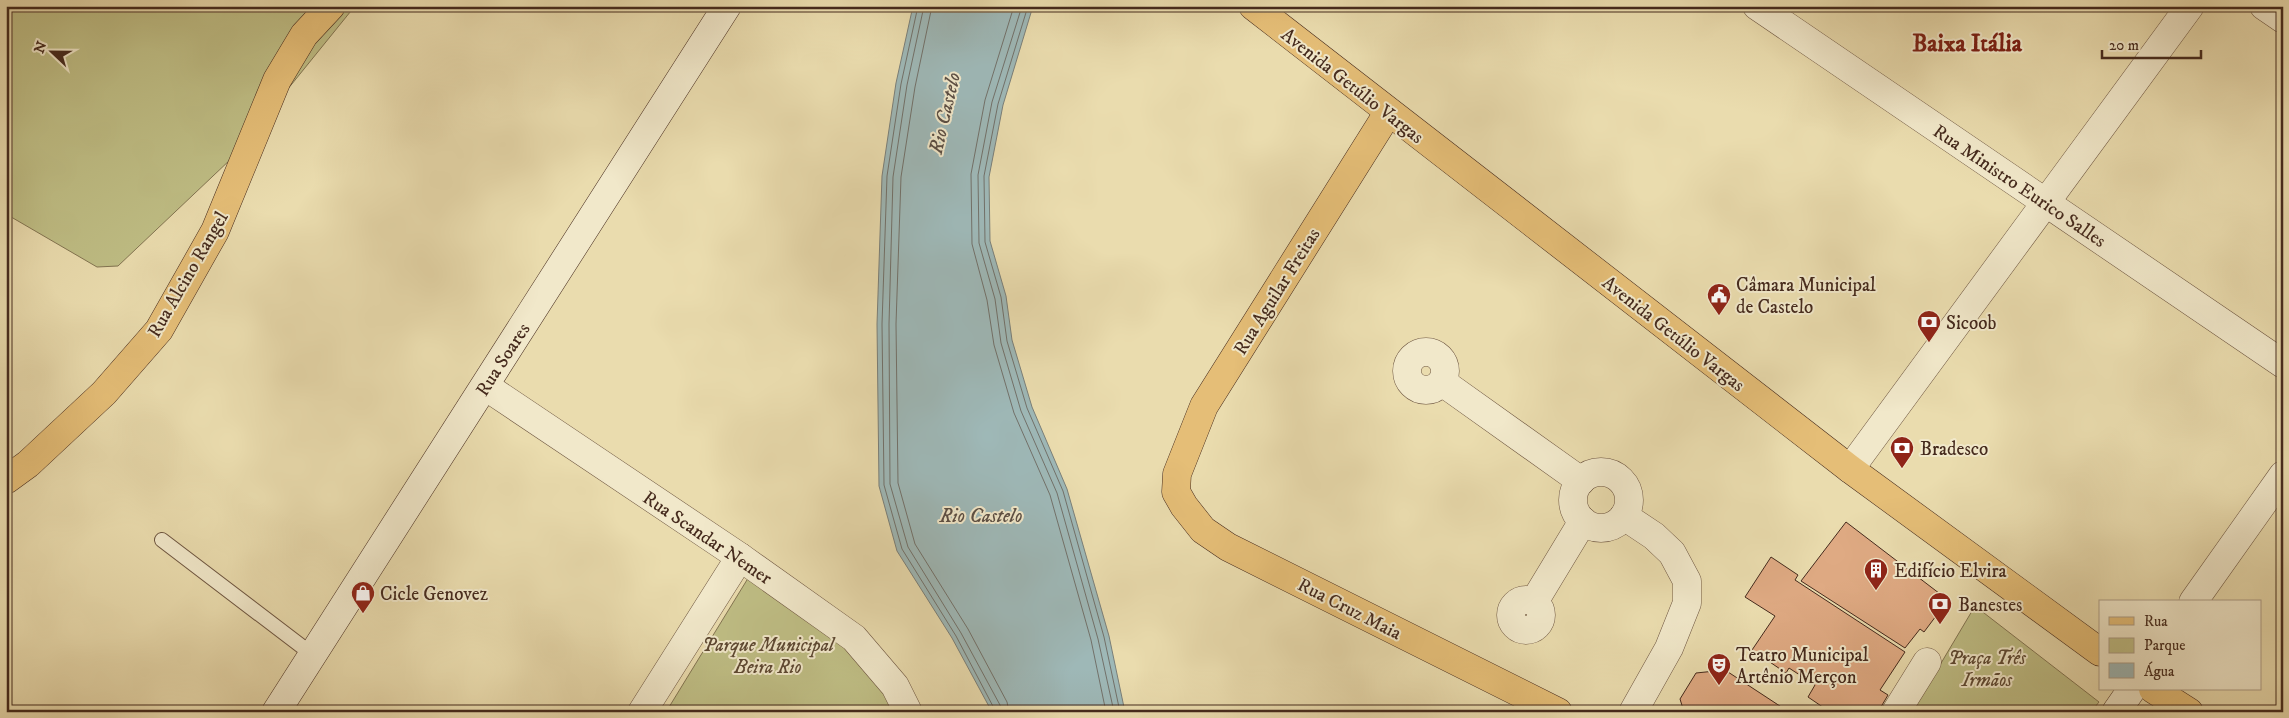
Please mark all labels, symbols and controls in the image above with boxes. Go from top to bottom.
street label: Avenida Getúlio Vargas [1276,23,1428,149]
north arrow [28,28,78,78]
scale bar [2102,28,2200,60]
district label: Baixa Itália [1912,29,2023,59]
text: 20 m [2109,36,2139,55]
text: N [30,38,52,56]
water label: Rio Castelo [924,70,967,157]
street label: Rua Ministro Eurico Salles [1928,120,2110,253]
street label: Rua Alcino Rangel [143,208,234,342]
street label: Rua Aguilar Freitas [1229,224,1326,359]
street label: Avenida Getúlio Vargas [1597,271,1749,397]
place label: Câmara Municipal de Castelo [1736,274,1876,319]
public building icon: Câmara Municipal de Castelo [1706,282,1732,316]
bank icon: Sicoob [1916,309,1942,343]
place label: Sicoob [1946,312,1997,335]
street label: Rua Soares [471,319,535,401]
bank icon: Bradesco [1889,435,1915,469]
place label: Bradesco [1920,438,1988,461]
street label: Rua Scandar Nemer [638,486,776,590]
water label: Rio Castelo [939,504,1022,529]
building icon: Edifício Elvira [1863,557,1889,591]
place label: Edifício Elvira [1894,560,2007,583]
street label: Rua Cruz Maia [1294,573,1405,645]
shop icon: Cicle Genovez [350,580,376,614]
place label: Cicle Genovez [380,583,488,606]
bank icon: Banestes [1927,591,1953,625]
place label: Banestes [1958,594,2022,617]
legend [2099,600,2262,690]
text: Rua [2144,612,2168,631]
park label: Parque Municipal Beira Rio [702,634,836,679]
text: Parque [2144,636,2185,655]
place label: Teatro Municipal Artênio Merçon [1736,644,1869,689]
park label: Praça Três Irmãos [1948,647,2027,692]
theatre icon: Teatro Municipal Artênio Merçon [1706,652,1732,686]
text: Água [2144,661,2175,681]

